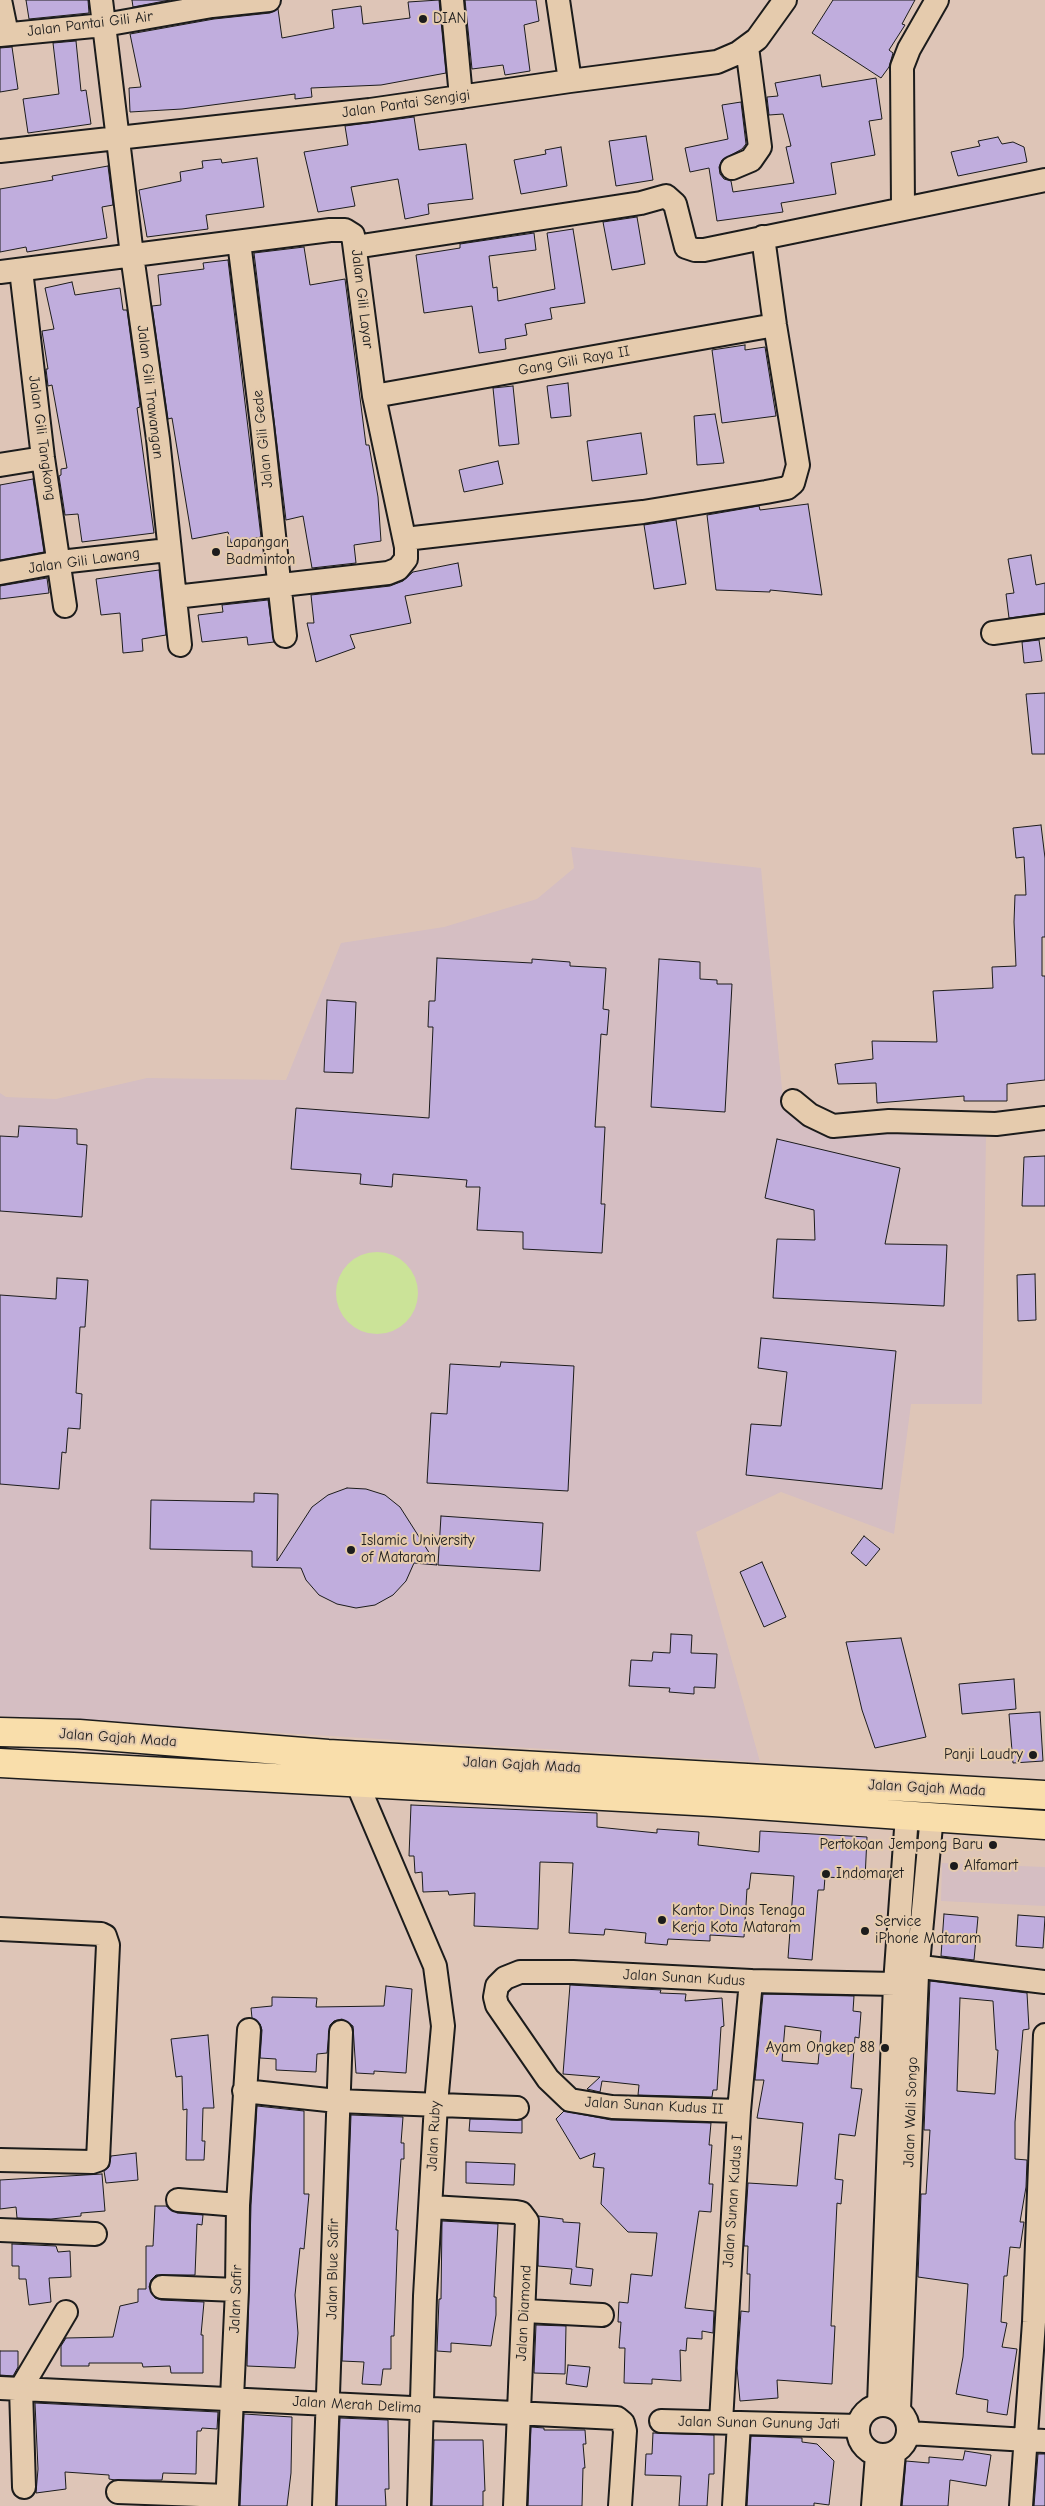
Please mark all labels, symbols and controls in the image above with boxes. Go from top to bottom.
street label: Jalan Pantai Gili Air [26,7,154,41]
place label: DIAN [433,10,466,28]
marker: DIAN [417,13,429,25]
street label: Jalan Pantai Sengigi [341,86,471,122]
street label: Jalan Gili Layar [347,248,377,350]
street label: Jalan Gili Trawangan [133,324,167,460]
street label: Gang Gili Raya II [517,342,631,380]
street label: Jalan Gili Tangkong [24,374,60,502]
street label: Jalan Gili Gede [249,389,277,489]
place label: Lapangan Badminton [226,534,295,569]
street label: Jalan Gili Lawang [27,544,141,578]
marker: Lapangan Badminton [210,546,222,558]
place label: Islamic University of Mataram [361,1532,474,1567]
marker: Islamic University of Mataram [345,1544,357,1556]
street label: Jalan Gajah Mada [59,1725,177,1751]
place label: Panji Laudry [944,1746,1023,1764]
marker: Panji Laudry [1027,1749,1039,1761]
street label: Jalan Gajah Mada [463,1753,581,1777]
street label: Jalan Gajah Mada [868,1776,986,1800]
place label: Pertokoan Jempong Baru [819,1836,983,1854]
marker: Pertokoan Jempong Baru [987,1839,999,1851]
place label: Alfamart [964,1857,1018,1875]
marker: Alfamart [948,1860,960,1872]
place label: Indomaret [836,1865,904,1883]
marker: Indomaret [820,1868,832,1880]
place label: Kantor Dinas Tenaga Kerja Kota Mataram [672,1902,805,1937]
place label: Service iPhone Mataram [875,1913,981,1948]
marker: Kantor Dinas Tenaga Kerja Kota Mataram [656,1914,668,1926]
marker: Service iPhone Mataram [859,1925,871,1937]
street label: Jalan Sunan Kudus [623,1966,745,1990]
place label: Ayam Ongkep 88 [766,2039,875,2057]
marker: Ayam Ongkep 88 [879,2042,891,2054]
street label: Jalan Wali Songo [900,2056,922,2168]
street label: Jalan Sunan Kudus II [584,2093,724,2119]
street label: Jalan Ruby [423,2100,445,2172]
street label: Jalan Sunan Kudus I [719,2134,747,2268]
street label: Jalan Blue Safir [323,2218,343,2320]
street label: Jalan Safir [226,2264,246,2334]
street label: Jalan Diamond [512,2265,536,2361]
street label: Jalan Merah Delima [292,2393,422,2417]
street label: Jalan Sunan Gunung Jati [678,2413,840,2433]

